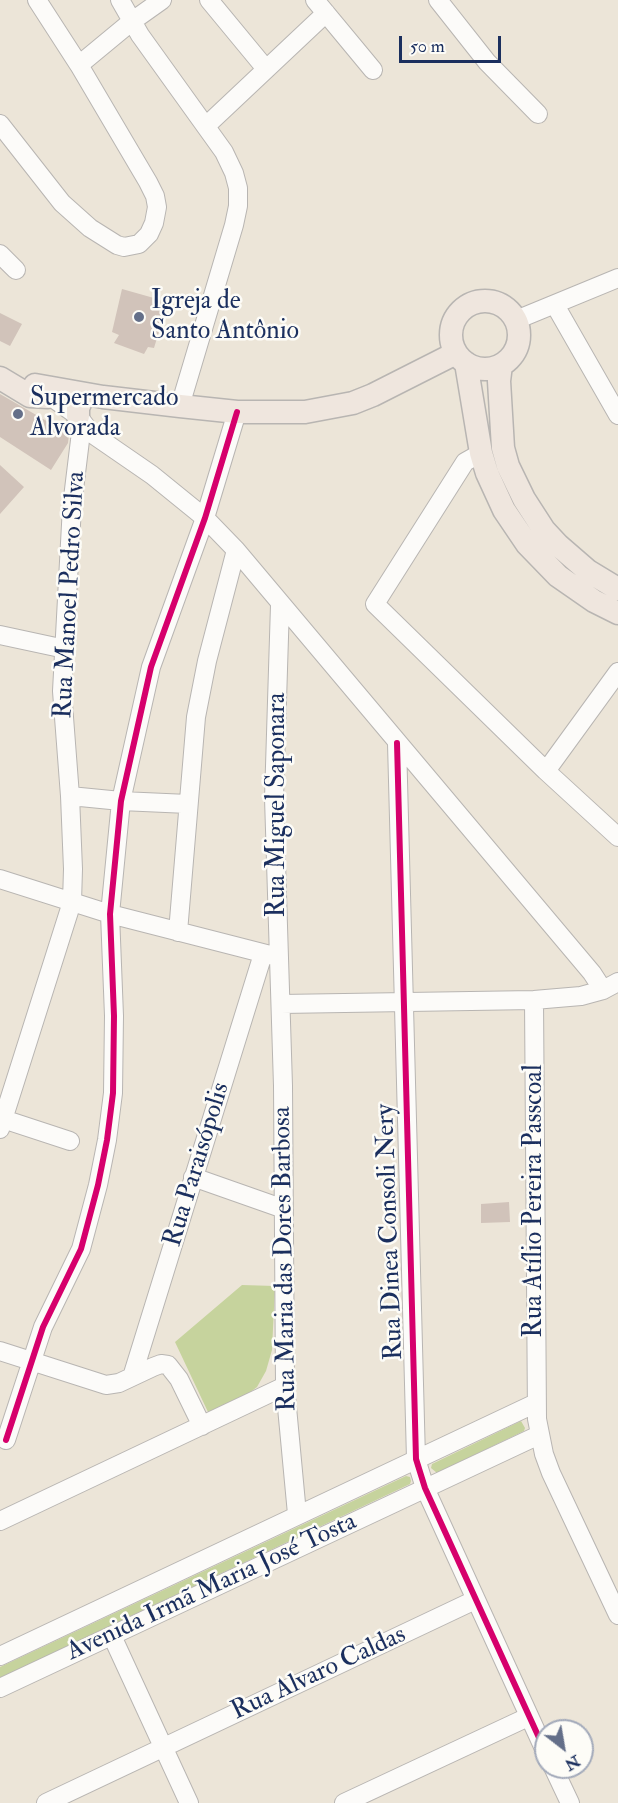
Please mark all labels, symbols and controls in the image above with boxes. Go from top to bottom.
scale bar [402,24,504,62]
text: 50 m [410,35,445,58]
place label: Igreja de Santo Antônio [151,286,299,348]
marker: Igreja de Santo Antônio [132,310,146,324]
place label: Supermercado Alvorada [30,383,179,444]
marker: Supermercado Alvorada [11,407,25,421]
street label: Rua Manoel Pedro Silva [49,470,93,720]
street label: Rua Miguel Saponara [262,693,294,917]
street label: Rua Atílio Pereira Passcoal [519,1064,551,1338]
street label: Rua Paraisópolis [158,1079,238,1251]
street label: Rua Dinea Consoli Nery [371,1103,411,1361]
street label: Rua Maria das Dores Barbosa [268,1106,304,1412]
street label: Avenida Irmã Maria José Tosta [62,1507,362,1669]
street label: Rua Alvaro Caldas [227,1620,411,1728]
north arrow [534,1719,594,1779]
text: N [561,1750,584,1775]

